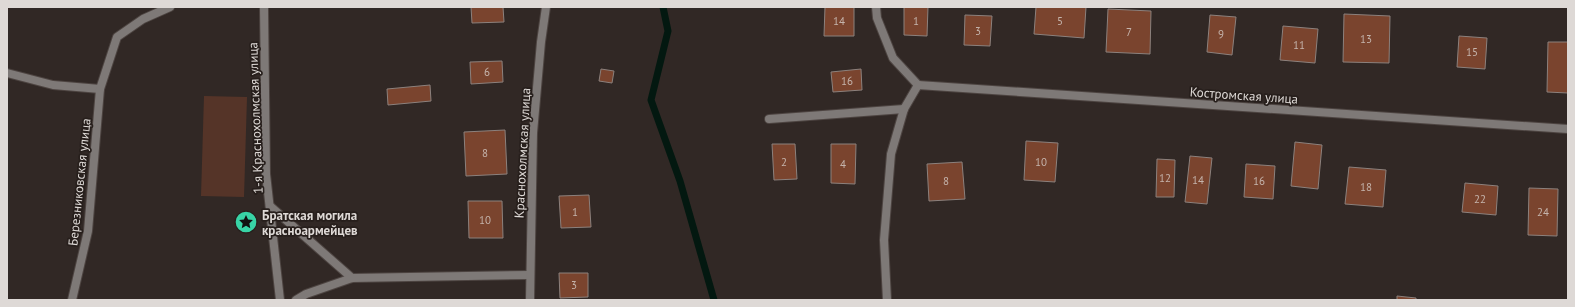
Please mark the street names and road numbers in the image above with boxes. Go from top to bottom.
street label: 1-я Краснохолмская улица [244,42,267,194]
street label: Костромская улица [1189,83,1299,108]
street label: Краснохолмская улица [511,87,534,219]
street label: Березниковская улица [64,117,95,247]

